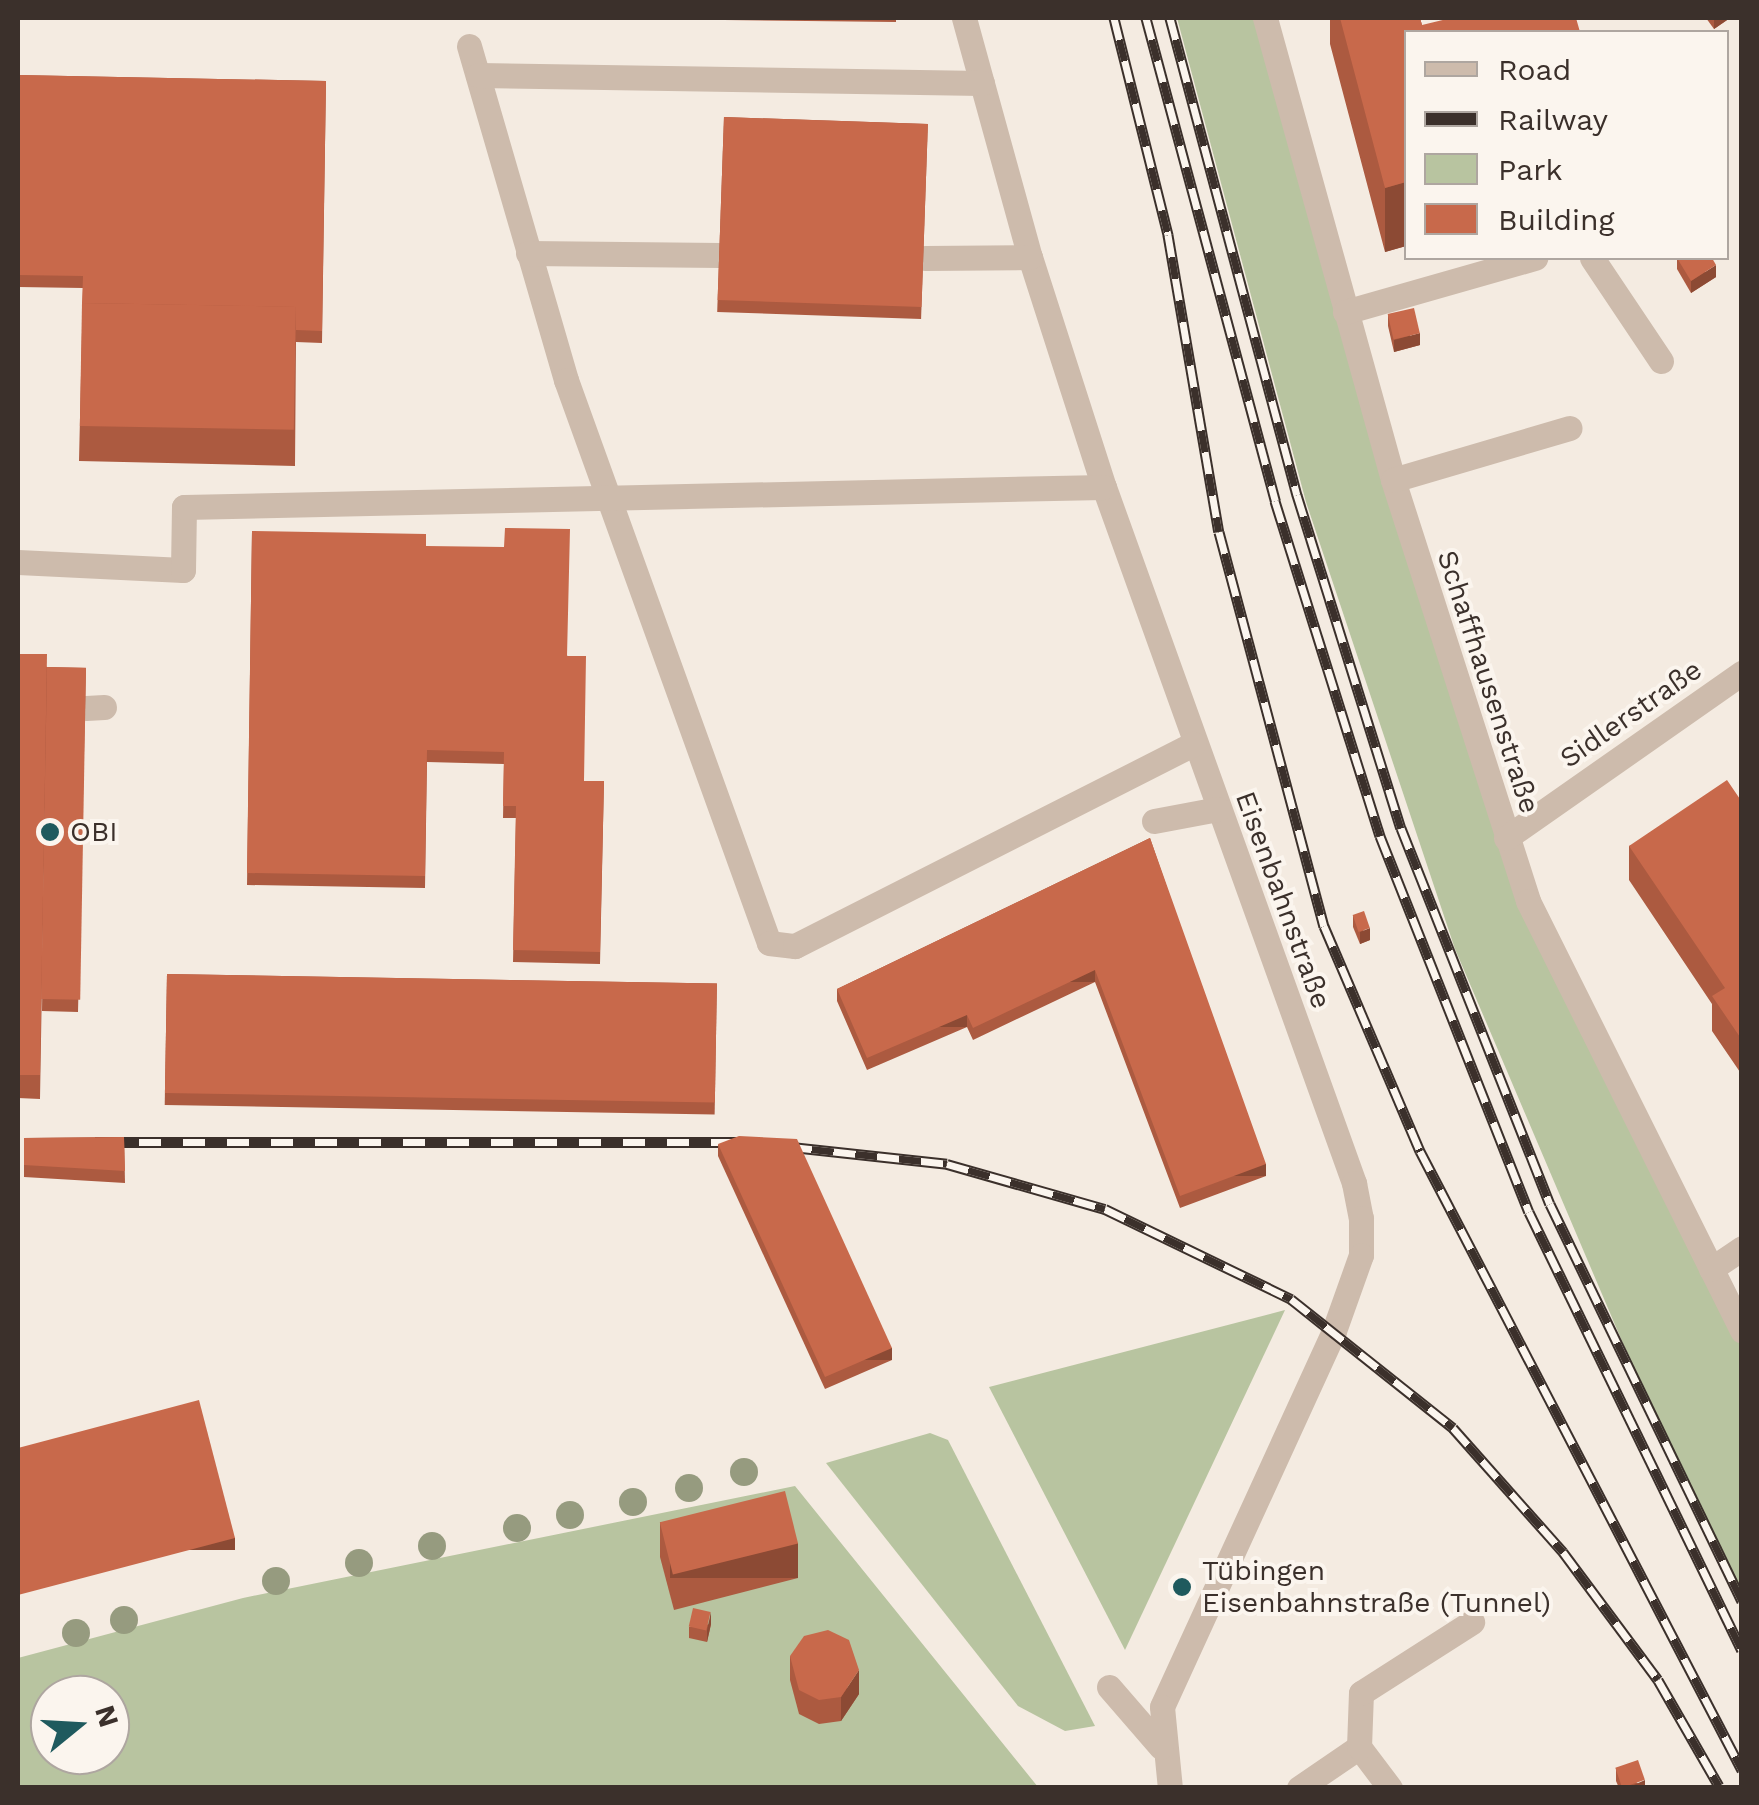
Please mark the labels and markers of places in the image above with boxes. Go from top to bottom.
place label: OBI [70,815,118,849]
marker: OBI [39,821,61,843]
place label: Tübingen Eisenbahnstraße (Tunnel) [1202,1554,1551,1620]
marker: Tübingen Eisenbahnstraße (Tunnel) [1171,1576,1193,1598]

